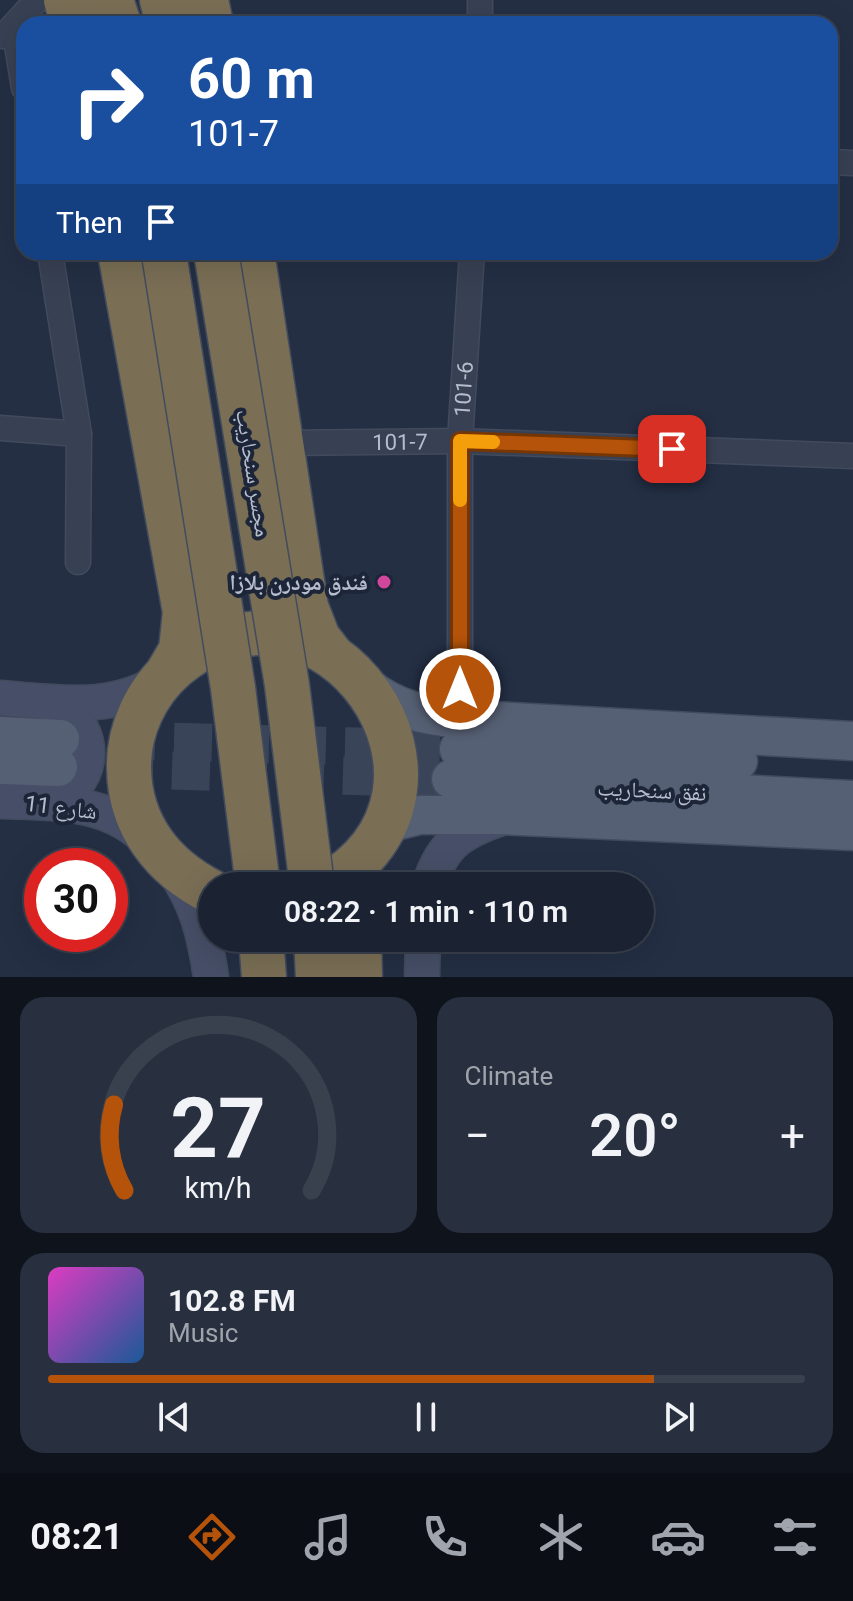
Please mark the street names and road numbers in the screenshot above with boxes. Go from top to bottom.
street label: 101-6 [450,361,478,418]
street label: مجسر سنحاريب [231,408,276,539]
street label: 101-7 [372,429,428,455]
street label: نفق سنحاريب [597,775,707,807]
street label: شارع 11 [24,791,98,825]

